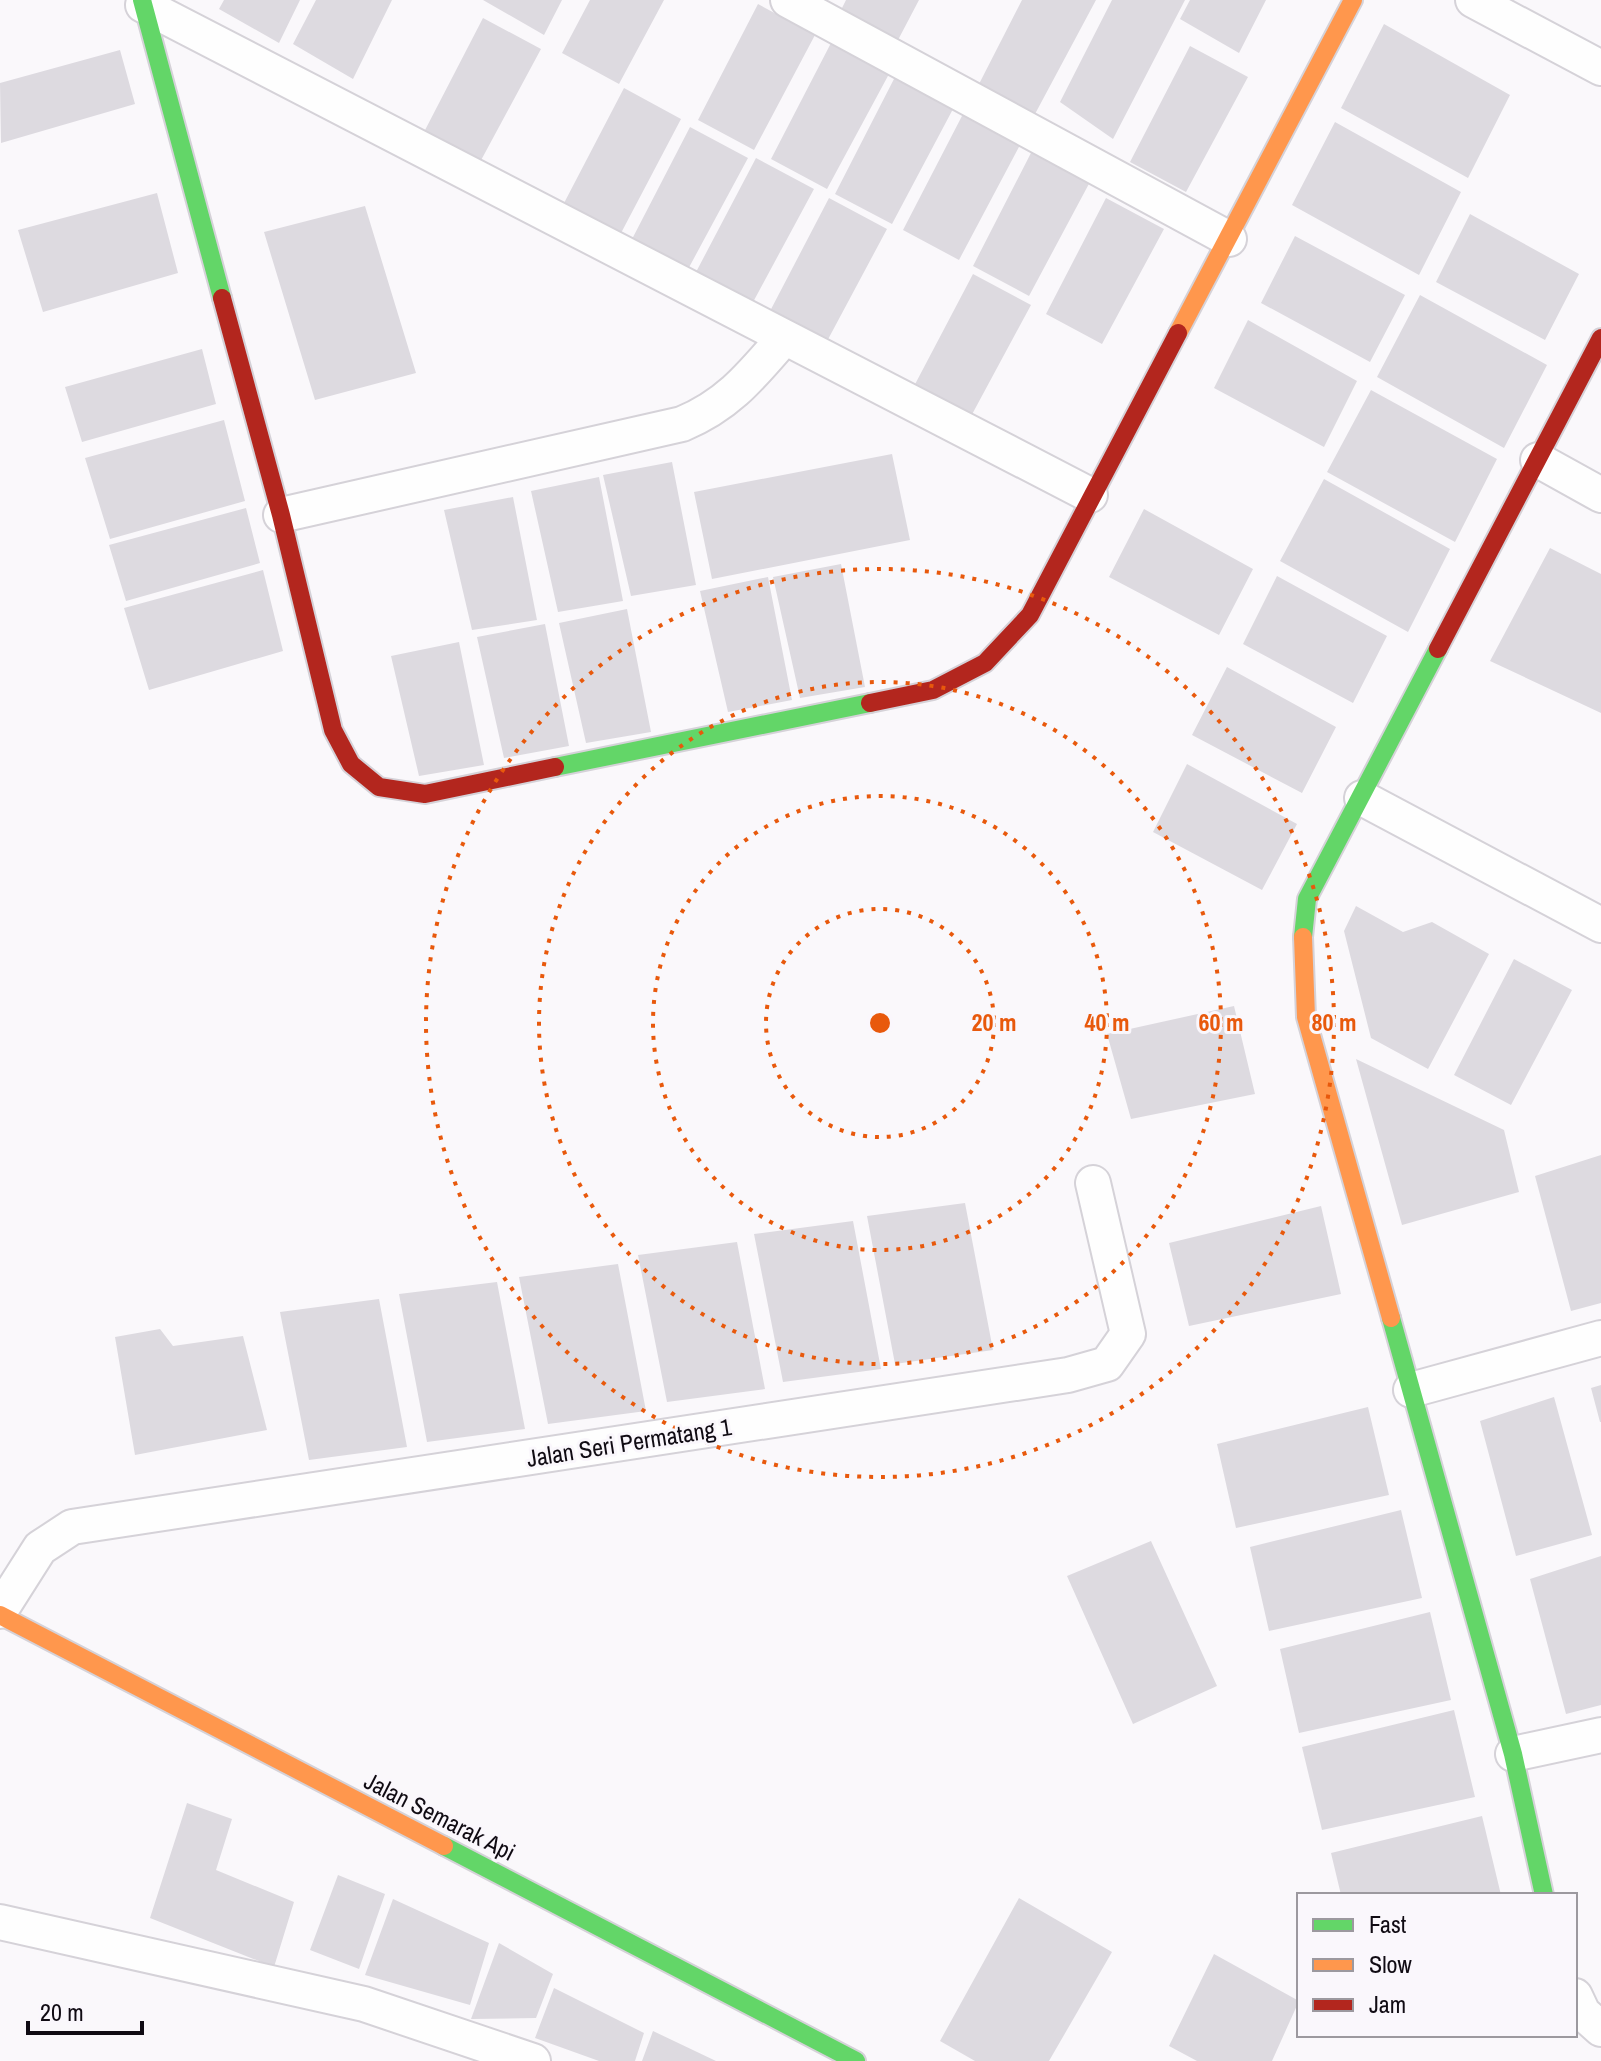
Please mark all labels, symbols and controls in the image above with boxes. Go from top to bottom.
text: 20 m [972,1006,1016,1038]
text: 40 m [1085,1006,1129,1038]
text: 60 m [1199,1006,1243,1038]
text: 80 m [1312,1006,1356,1038]
centre of rings [866,1009,894,1037]
street label: Jalan Seri Permatang 1 [524,1410,734,1474]
street label: Jalan Semarak Api [359,1764,521,1868]
legend [1297,1893,1577,2037]
text: Fast [1369,1908,1407,1940]
text: Slow [1369,1948,1412,1980]
scale bar [28,1985,142,2035]
text: Jam [1369,1988,1406,2020]
text: 20 m [40,1996,84,2028]

